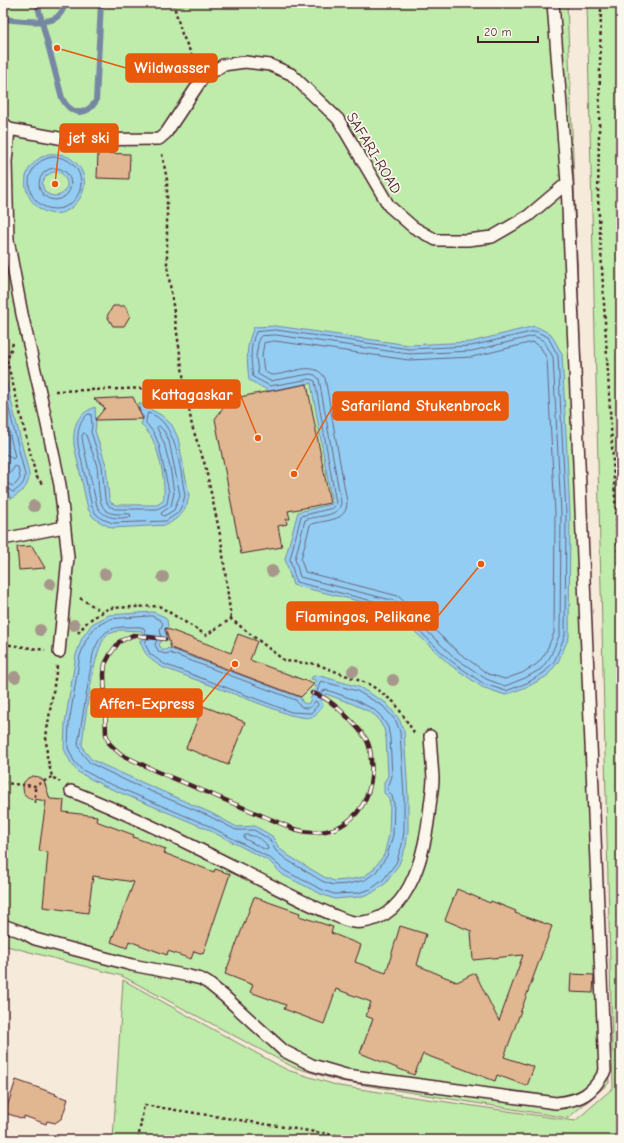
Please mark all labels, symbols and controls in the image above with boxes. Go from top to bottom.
scale bar [478,18,538,44]
text: 20 m [484,25,512,39]
callout: Wildwasser [126,54,217,82]
text: Wildwasser [134,59,210,77]
street label: SAFARI-ROAD [343,109,405,197]
callout: jet ski [60,124,118,152]
text: jet ski [66,129,110,147]
callout: Kattagaskar [143,380,240,408]
text: Kattagaskar [151,386,233,404]
callout: Safariland Stukenbrock [333,392,508,420]
text: Safariland Stukenbrock [341,397,501,415]
callout: Flamingos, Pelikane [287,602,438,630]
text: Flamingos, Pelikane [295,608,431,626]
callout: Affen-Express [91,689,202,717]
text: Affen-Express [100,695,195,713]

